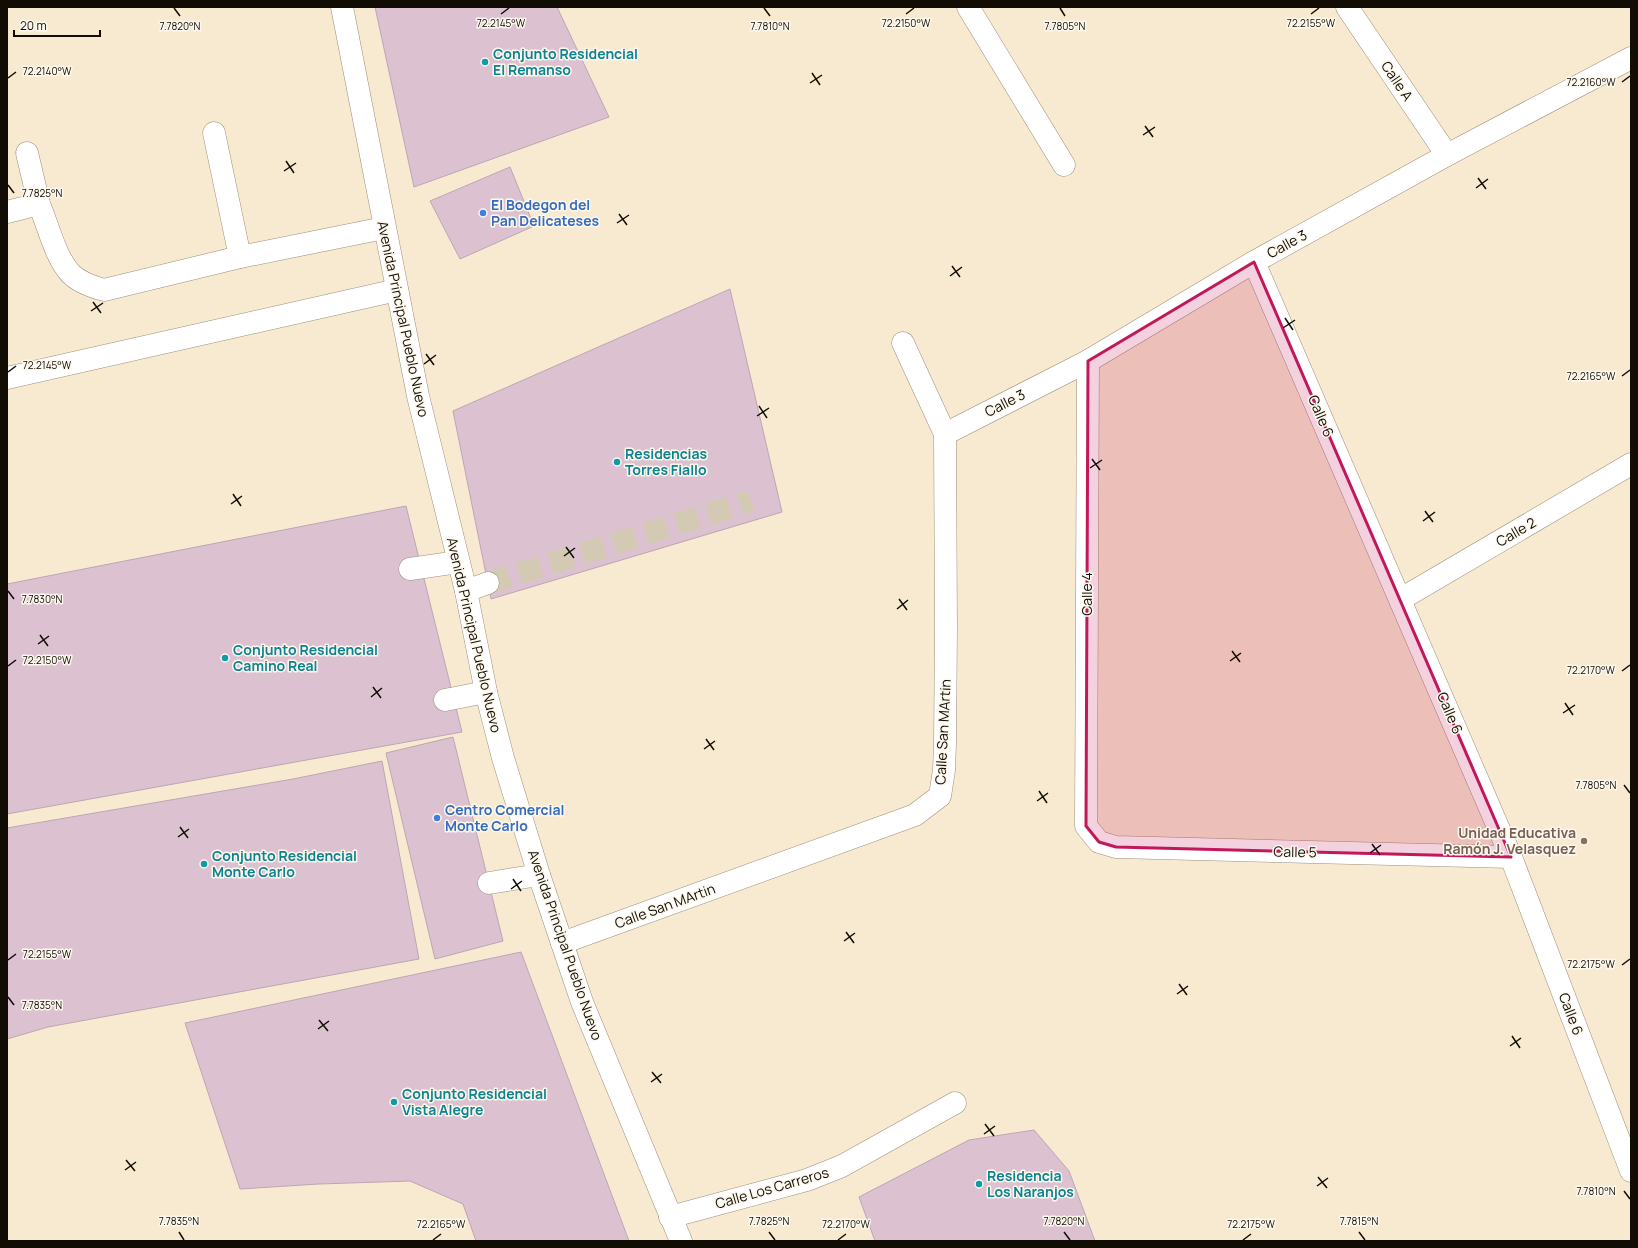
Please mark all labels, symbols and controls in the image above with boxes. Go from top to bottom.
scale bar [14,12,100,38]
text: 72.2145°W [477,16,526,30]
text: 72.2150°W [882,16,931,30]
text: 72.2155°W [1287,16,1336,30]
text: 20 m [20,17,47,34]
text: 7.7820°N [160,19,201,33]
text: 7.7810°N [750,19,790,33]
text: 7.7805°N [1045,19,1086,33]
place label: Conjunto Residencial El Remanso [493,44,638,79]
marker: Conjunto Residencial El Remanso [480,57,490,67]
street label: Calle A [1377,57,1418,104]
text: 72.2140°W [23,64,72,78]
text: 72.2160°W [1566,75,1616,89]
text: 7.7825°N [22,186,62,200]
place label: El Bodegon del Pan Delicateses [491,195,600,230]
marker: El Bodegon del Pan Delicateses [478,208,488,218]
street label: Avenida Principal Pueblo Nuevo [373,219,434,419]
street label: Calle 3 [1263,225,1310,262]
text: 72.2145°W [23,358,72,372]
text: 72.2165°W [1567,369,1616,383]
street label: Calle 3 [981,384,1028,421]
street label: Calle 6 [1304,392,1339,440]
place label: Residencias Torres Fiallo [625,444,708,479]
marker: Residencias Torres Fiallo [612,457,622,467]
street label: Calle 2 [1492,513,1539,551]
street label: Avenida Principal Pueblo Nuevo [443,535,506,734]
street label: Calle 4 [1077,572,1096,616]
text: 7.7830°N [22,592,62,606]
place label: Conjunto Residencial Camino Real [233,640,378,675]
text: 72.2150°W [23,653,72,667]
marker: Conjunto Residencial Camino Real [220,653,230,663]
text: 72.2170°W [1567,663,1616,677]
street label: Calle San MArtin [930,679,955,785]
street label: Calle 6 [1433,689,1468,737]
text: 7.7805°N [1576,778,1617,792]
place label: Centro Comercial Monte Carlo [445,800,564,835]
marker: Centro Comercial Monte Carlo [432,813,442,823]
place label: Unidad Educativa Ramón J. Velasquez [1443,823,1576,858]
marker: Unidad Educativa Ramón J. Velasquez [1579,836,1589,846]
street label: Calle 5 [1273,842,1317,861]
place label: Conjunto Residencial Monte Carlo [212,846,357,881]
street label: Avenida Principal Pueblo Nuevo [524,847,607,1043]
marker: Conjunto Residencial Monte Carlo [199,859,209,869]
street label: Calle San MArtin [612,879,718,933]
text: 72.2155°W [23,947,72,961]
text: 72.2175°W [1567,957,1615,971]
street label: Calle 6 [1555,990,1588,1038]
text: 7.7835°N [22,998,62,1012]
place label: Conjunto Residencial Vista Alegre [402,1084,547,1119]
marker: Conjunto Residencial Vista Alegre [389,1097,399,1107]
street label: Calle Los Carreros [713,1162,831,1213]
place label: Residencia Los Naranjos [987,1166,1074,1201]
marker: Residencia Los Naranjos [974,1179,984,1189]
text: 7.7810°N [1576,1184,1616,1198]
text: 7.7835°N [159,1214,199,1228]
text: 7.7825°N [749,1214,789,1228]
text: 7.7820°N [1044,1214,1085,1228]
text: 7.7815°N [1340,1214,1379,1228]
text: 72.2165°W [417,1217,466,1231]
text: 72.2170°W [822,1217,871,1231]
text: 72.2175°W [1227,1217,1275,1231]

